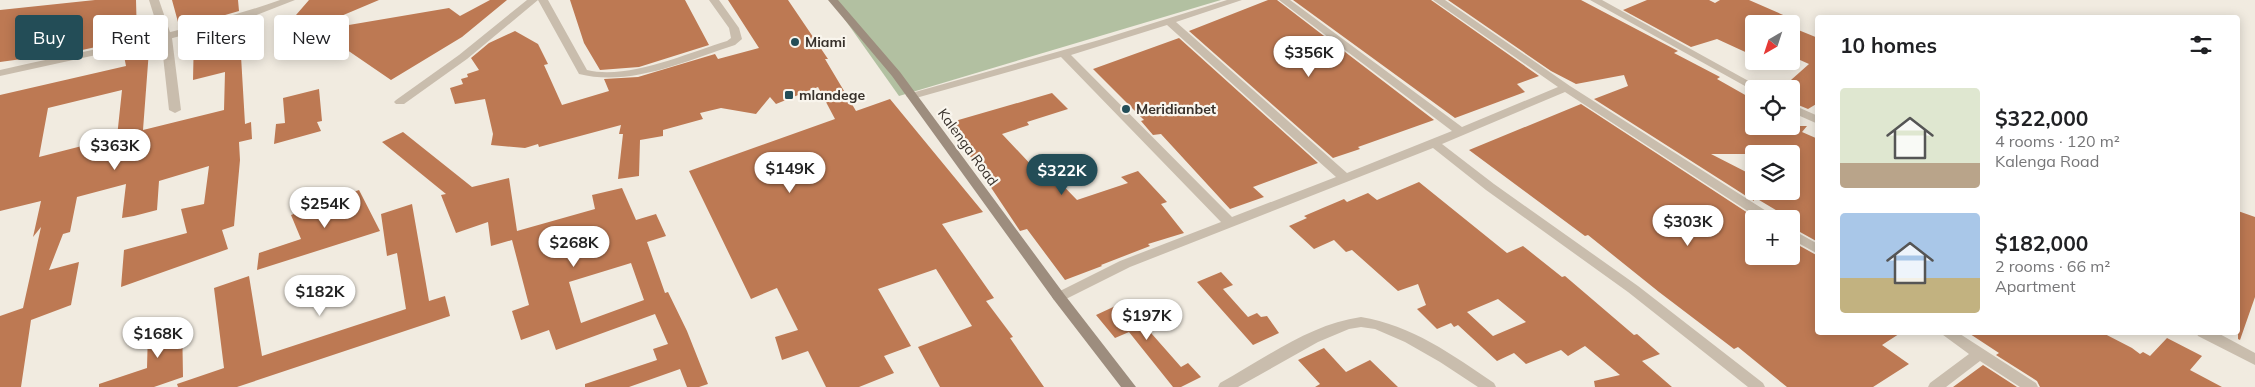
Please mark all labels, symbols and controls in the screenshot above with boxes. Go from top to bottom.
chip: Buy [15,15,83,60]
chip: Rent [93,15,168,60]
chip: Filters [178,15,264,60]
chip: New [274,15,349,60]
north arrow [1745,15,1800,70]
map controls [1745,15,1800,265]
icon: filters [2187,31,2215,59]
text: 10 homes [1840,32,1937,58]
place label: Miami [805,33,846,51]
marker: Miami [789,36,801,48]
pin: $356K [1274,36,1344,78]
text: $356K [1284,42,1334,62]
button: locate [1745,80,1800,135]
place label: mlandege [799,86,865,104]
marker: mlandege [783,89,795,101]
place label: Meridianbet [1136,100,1217,118]
marker: Meridianbet [1120,103,1132,115]
street label: Kalenga Road [934,105,1002,189]
text: $322,000 [1995,105,2088,131]
icon: home [1880,108,1940,168]
pin: $363K [80,128,150,171]
text: 4 rooms · 120 m² [1995,131,2120,151]
text: $363K [90,135,140,155]
button: layers [1745,145,1800,200]
text: Kalenga Road [1995,151,2099,171]
pin: $149K [755,152,825,194]
pin: $322K [1027,154,1097,196]
text: $149K [765,158,815,178]
text: $322K [1037,160,1087,180]
pin: $254K [290,186,360,229]
text: $254K [300,193,350,213]
pin: $303K [1653,204,1723,247]
button: + [1745,210,1800,265]
text: $303K [1663,211,1713,231]
pin: $268K [539,226,609,268]
text: $182,000 [1995,230,2088,256]
text: $268K [549,232,599,252]
icon: home [1880,233,1940,293]
text: 2 rooms · 66 m² [1995,256,2110,276]
pin: $182K [285,274,355,317]
text: Apartment [1995,276,2076,296]
text: $182K [295,281,345,301]
pin: $197K [1112,298,1182,341]
text: $197K [1122,305,1172,325]
pin: $168K [123,316,193,359]
text: $168K [133,323,183,343]

